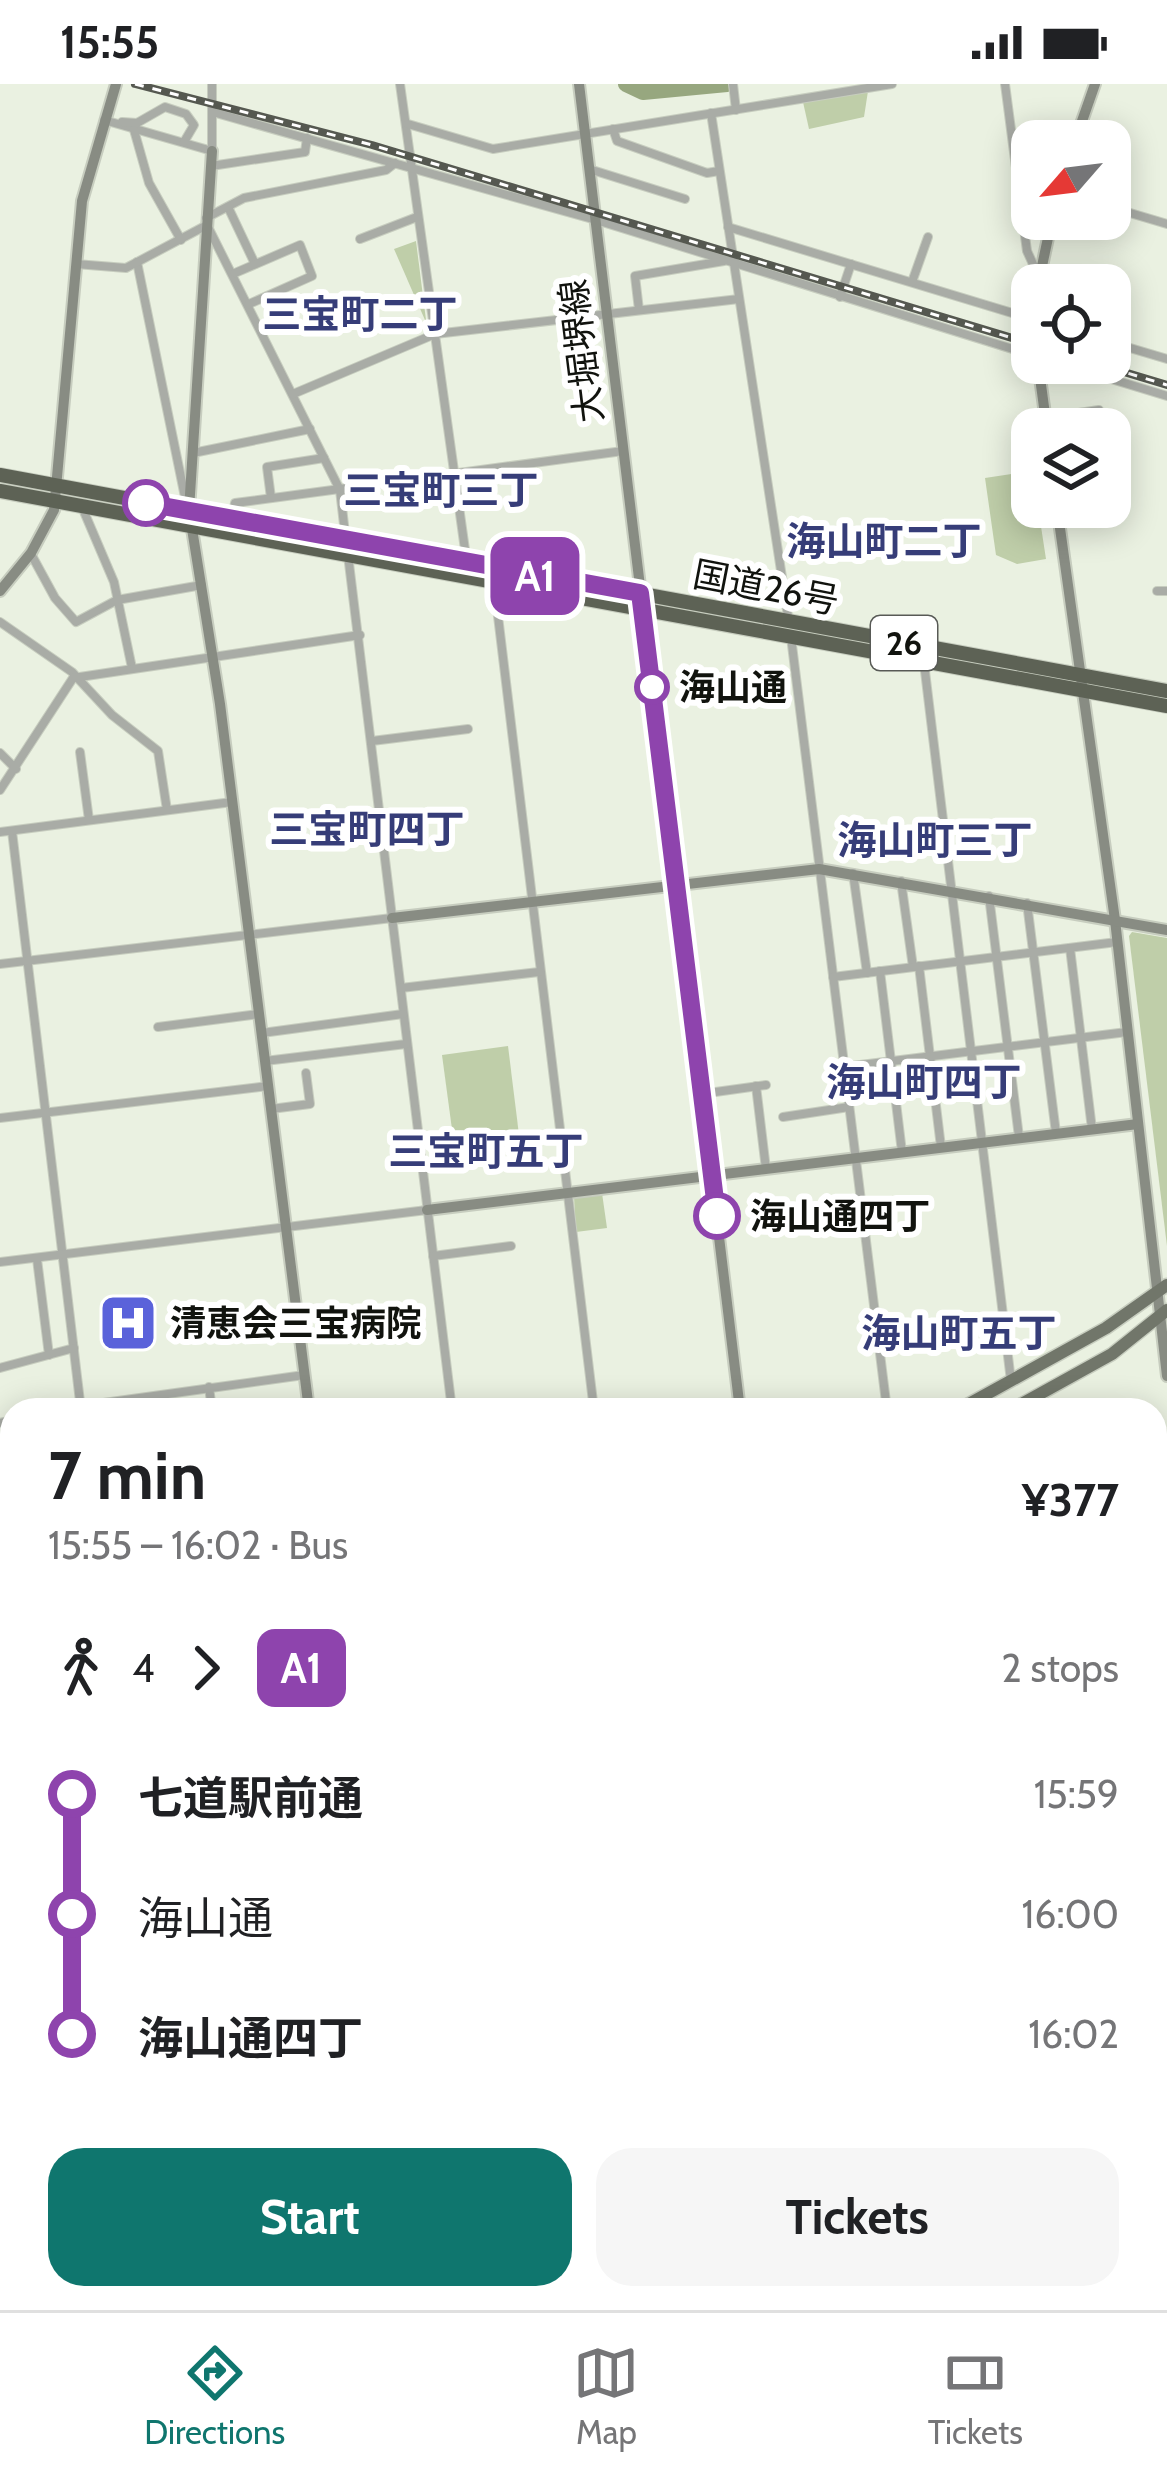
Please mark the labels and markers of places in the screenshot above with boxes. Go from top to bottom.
unlabelled marker [124,481,168,525]
place label: 海山通 [679,665,787,709]
marker: 海山通 [636,671,668,703]
marker: 海山通四丁 [695,1194,739,1238]
place label: 海山通四丁 [750,1194,930,1238]
hospital icon: 清恵会三宝病院 [97,1292,159,1354]
place label: 清恵会三宝病院 [170,1301,422,1345]

